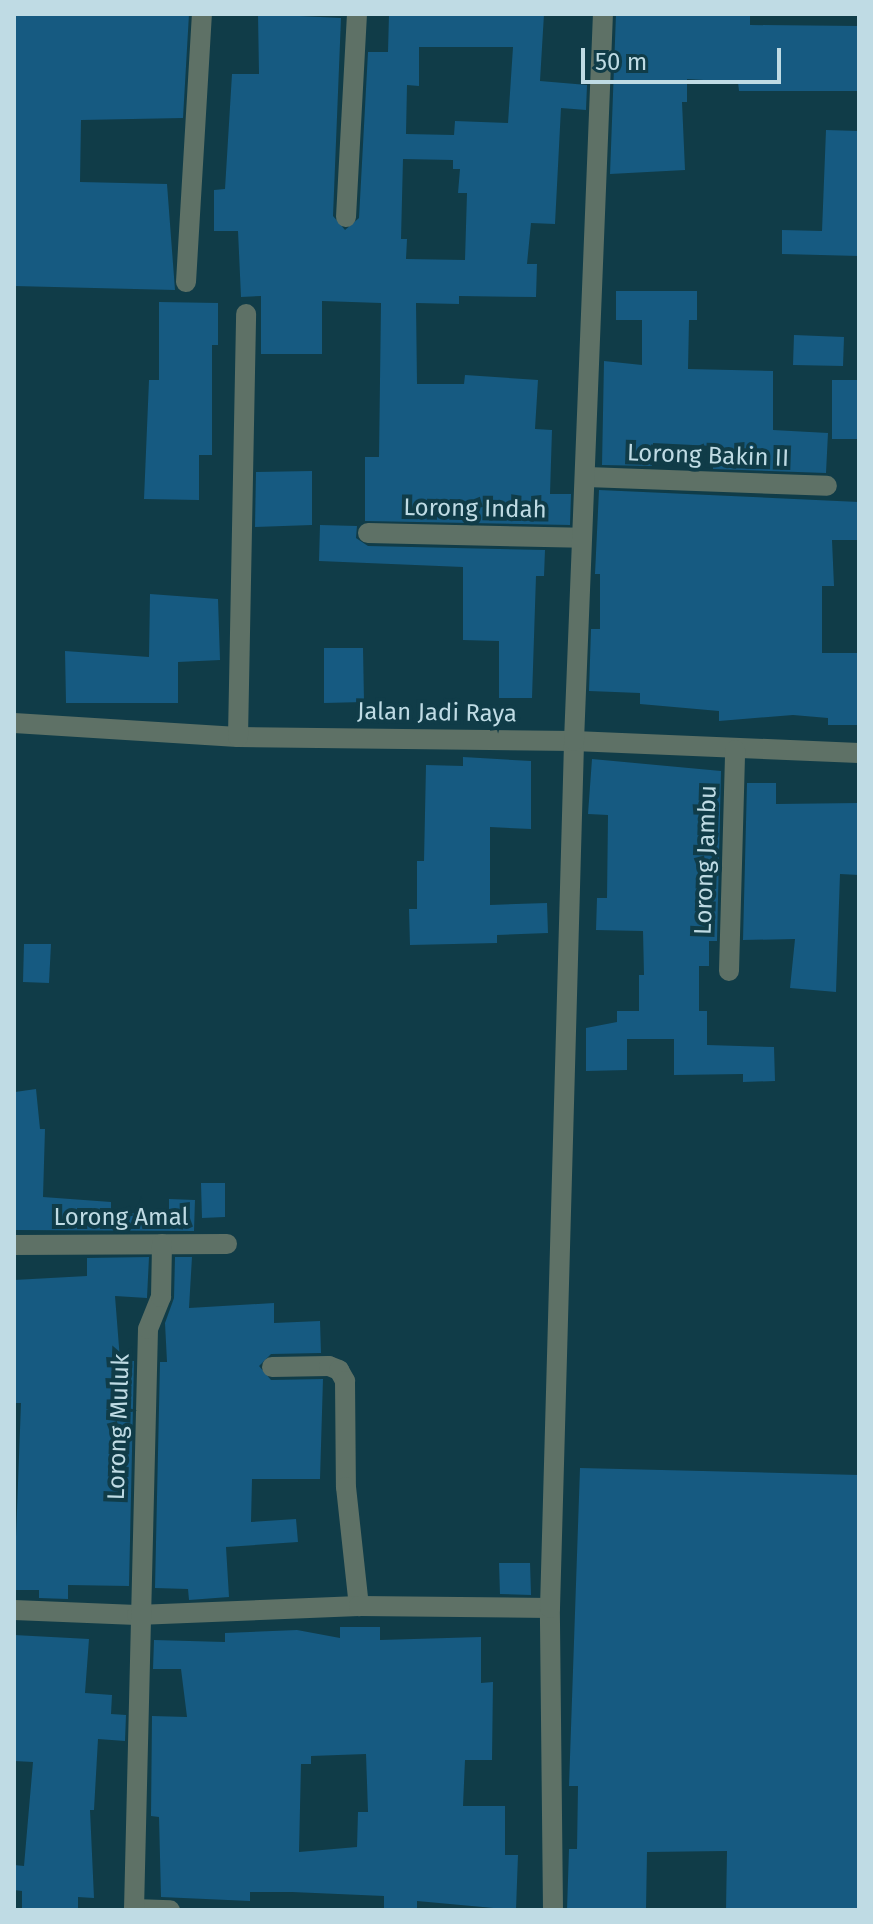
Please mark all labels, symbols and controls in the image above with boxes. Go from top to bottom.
scale bar [585,32,785,82]
text: 50 m [595,48,647,76]
street label: Lorong Bakin II [626,439,790,473]
street label: Lorong Indah [403,493,547,525]
street label: Jalan Jadi Raya [357,697,517,729]
street label: Lorong Jambu [689,785,723,935]
street label: Lorong Amal [54,1204,188,1232]
street label: Lorong Muluk [102,1353,136,1501]

